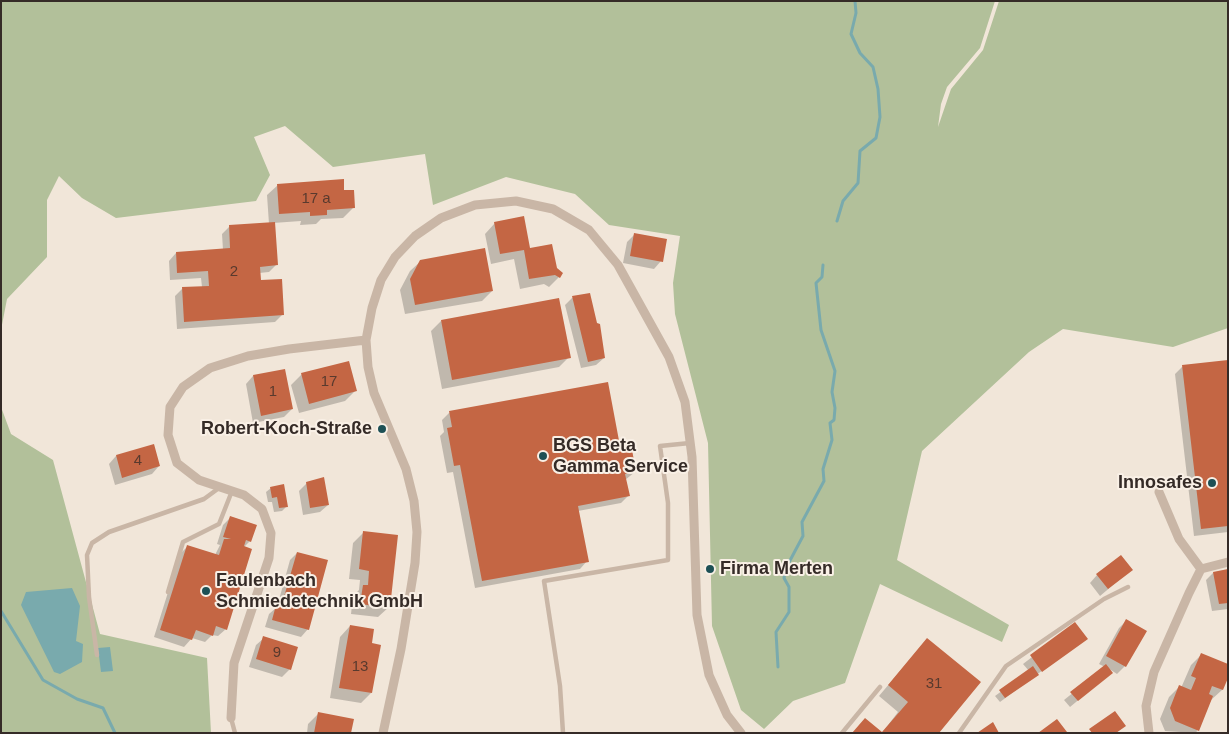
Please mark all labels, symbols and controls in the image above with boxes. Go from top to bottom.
house number: 17 a [301,190,331,208]
house number: 2 [230,263,238,281]
house number: 17 [321,373,337,391]
house number: 1 [269,383,277,401]
place label: Robert-Koch-Straße [201,418,372,440]
marker: Robert-Koch-Straße [376,423,388,435]
place label: BGS Beta Gamma Service [553,435,688,478]
marker: BGS Beta Gamma Service [537,450,549,462]
house number: 4 [134,452,142,470]
place label: Innosafes [1118,472,1202,494]
marker: Innosafes [1206,477,1218,489]
place label: Firma Merten [720,558,833,580]
marker: Firma Merten [704,563,716,575]
place label: Faulenbach Schmiedetechnik GmbH [216,570,423,612]
marker: Faulenbach Schmiedetechnik GmbH [200,585,212,597]
house number: 9 [273,644,281,662]
house number: 13 [352,658,368,676]
house number: 31 [926,675,942,693]

